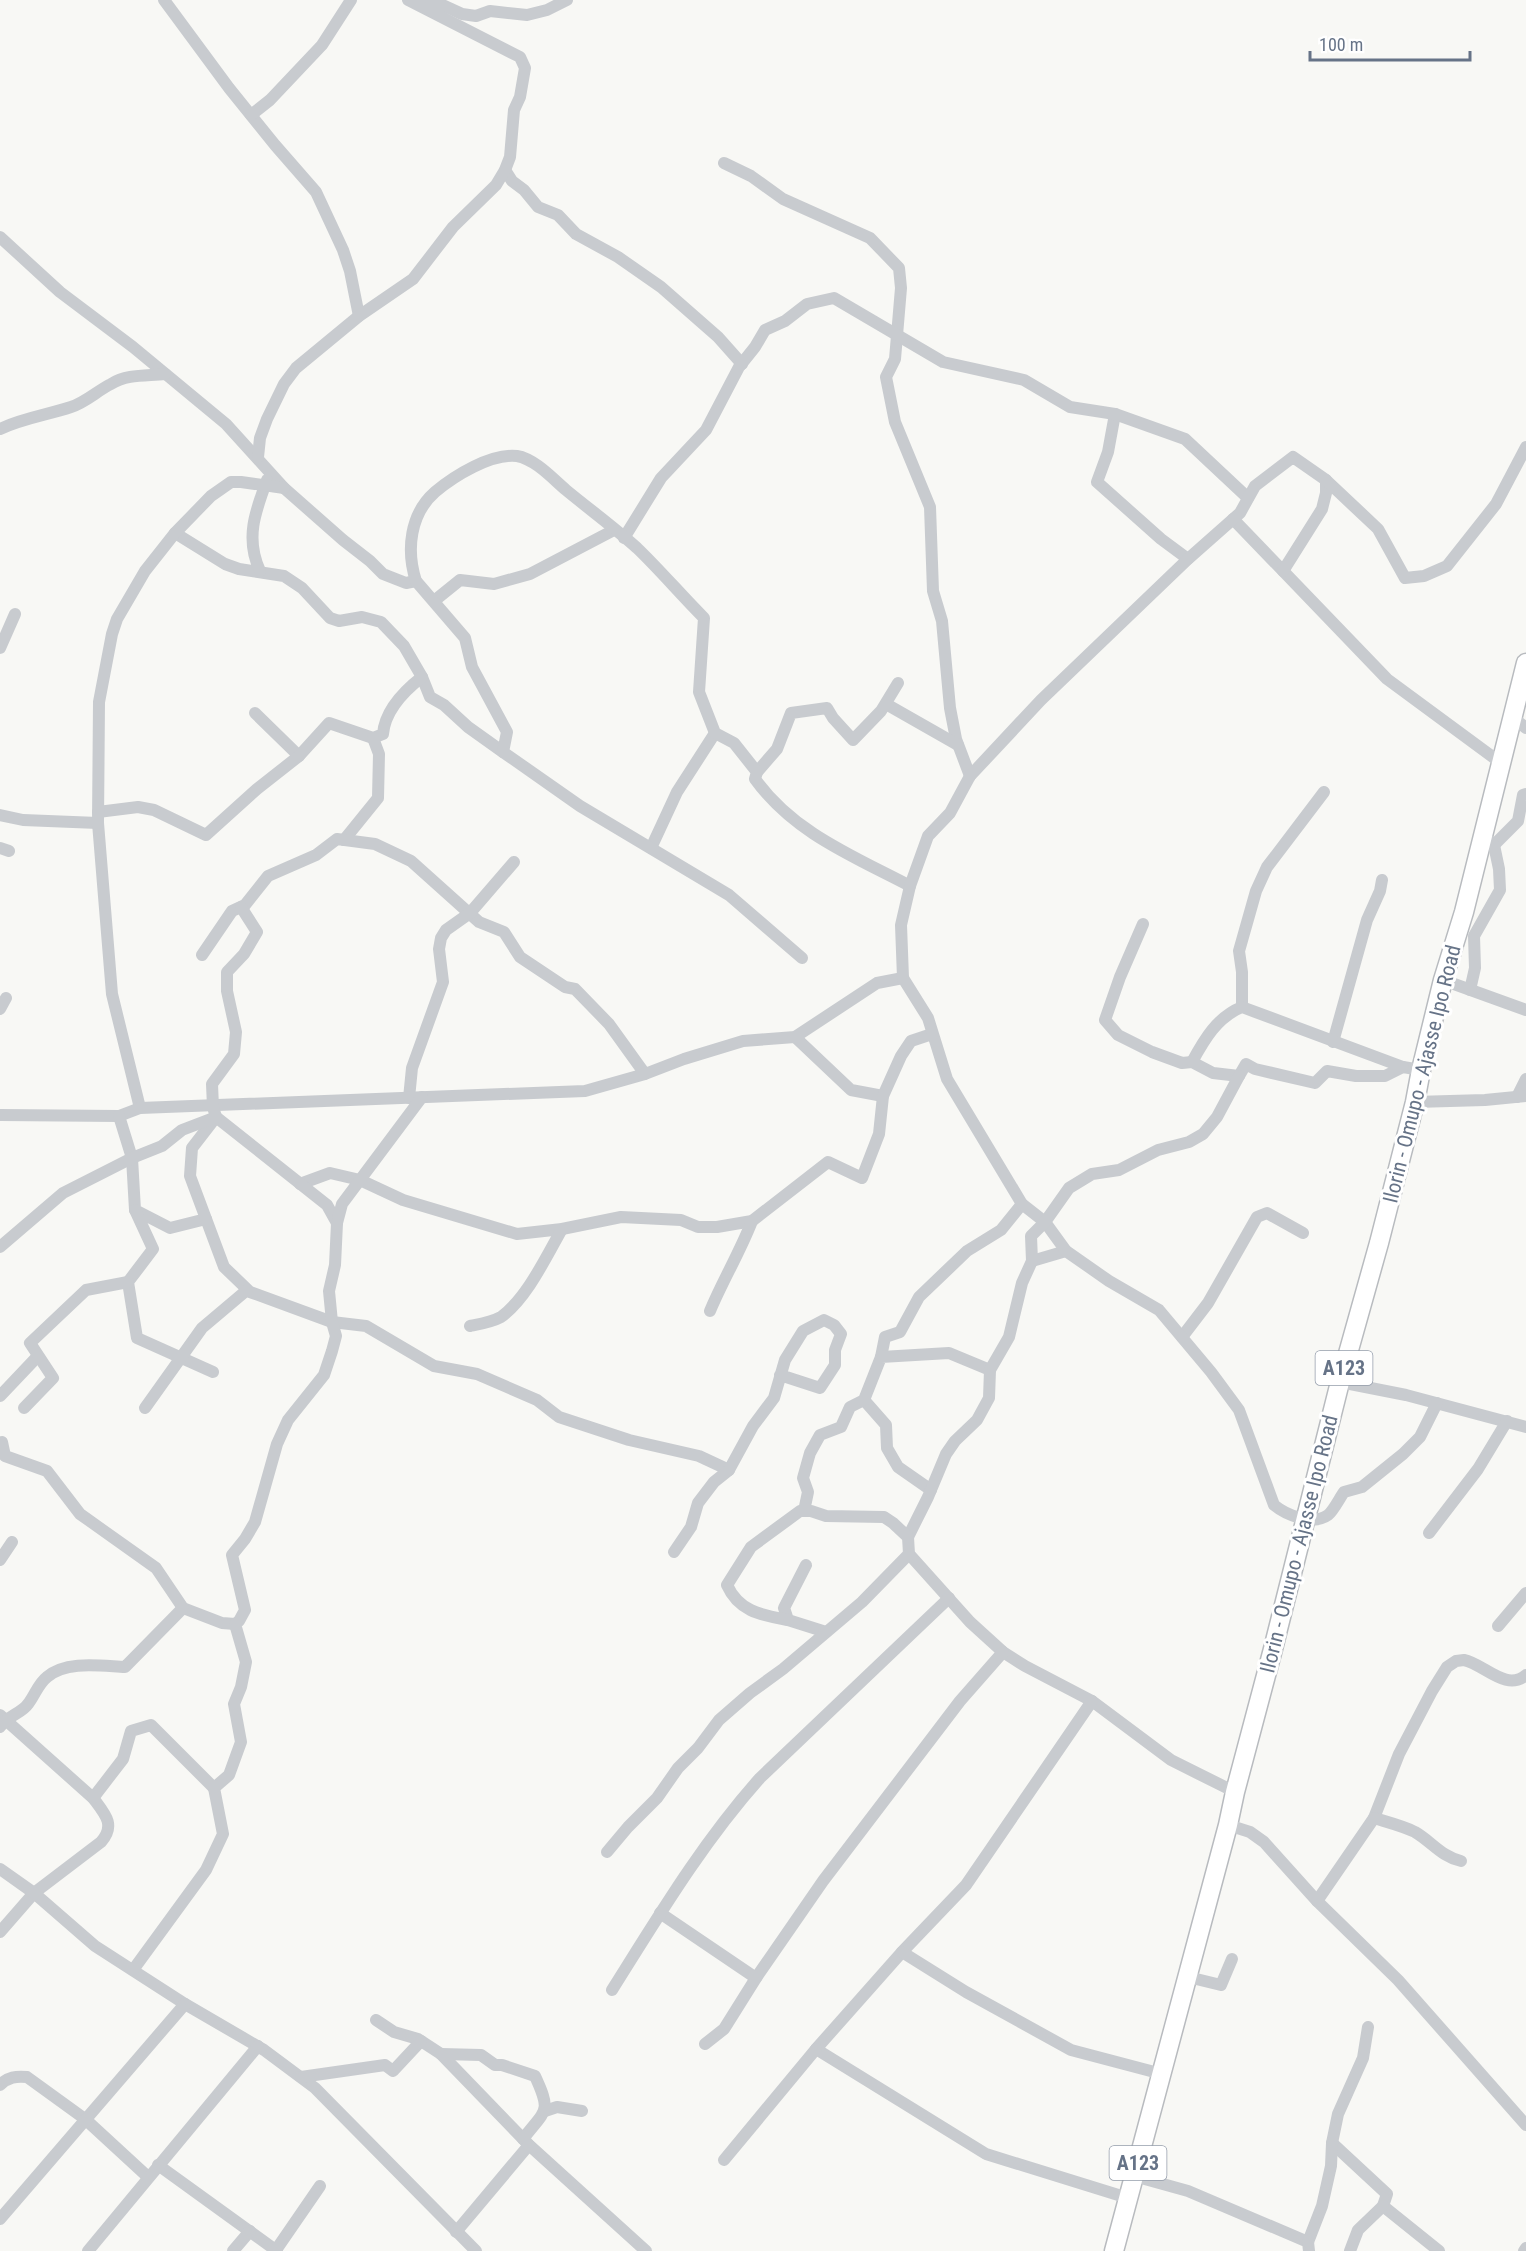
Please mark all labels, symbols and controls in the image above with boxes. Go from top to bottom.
scale bar [1310,24,1470,62]
text: 100 m [1319,34,1363,55]
street label: Ilorin - Omupo - Ajasse Ipo Road [1378,943,1466,1205]
road number: A123 [1316,1351,1372,1385]
street label: Ilorin - Omupo - Ajasse Ipo Road [1255,1413,1343,1675]
road number: A123 [1110,2146,1166,2180]

